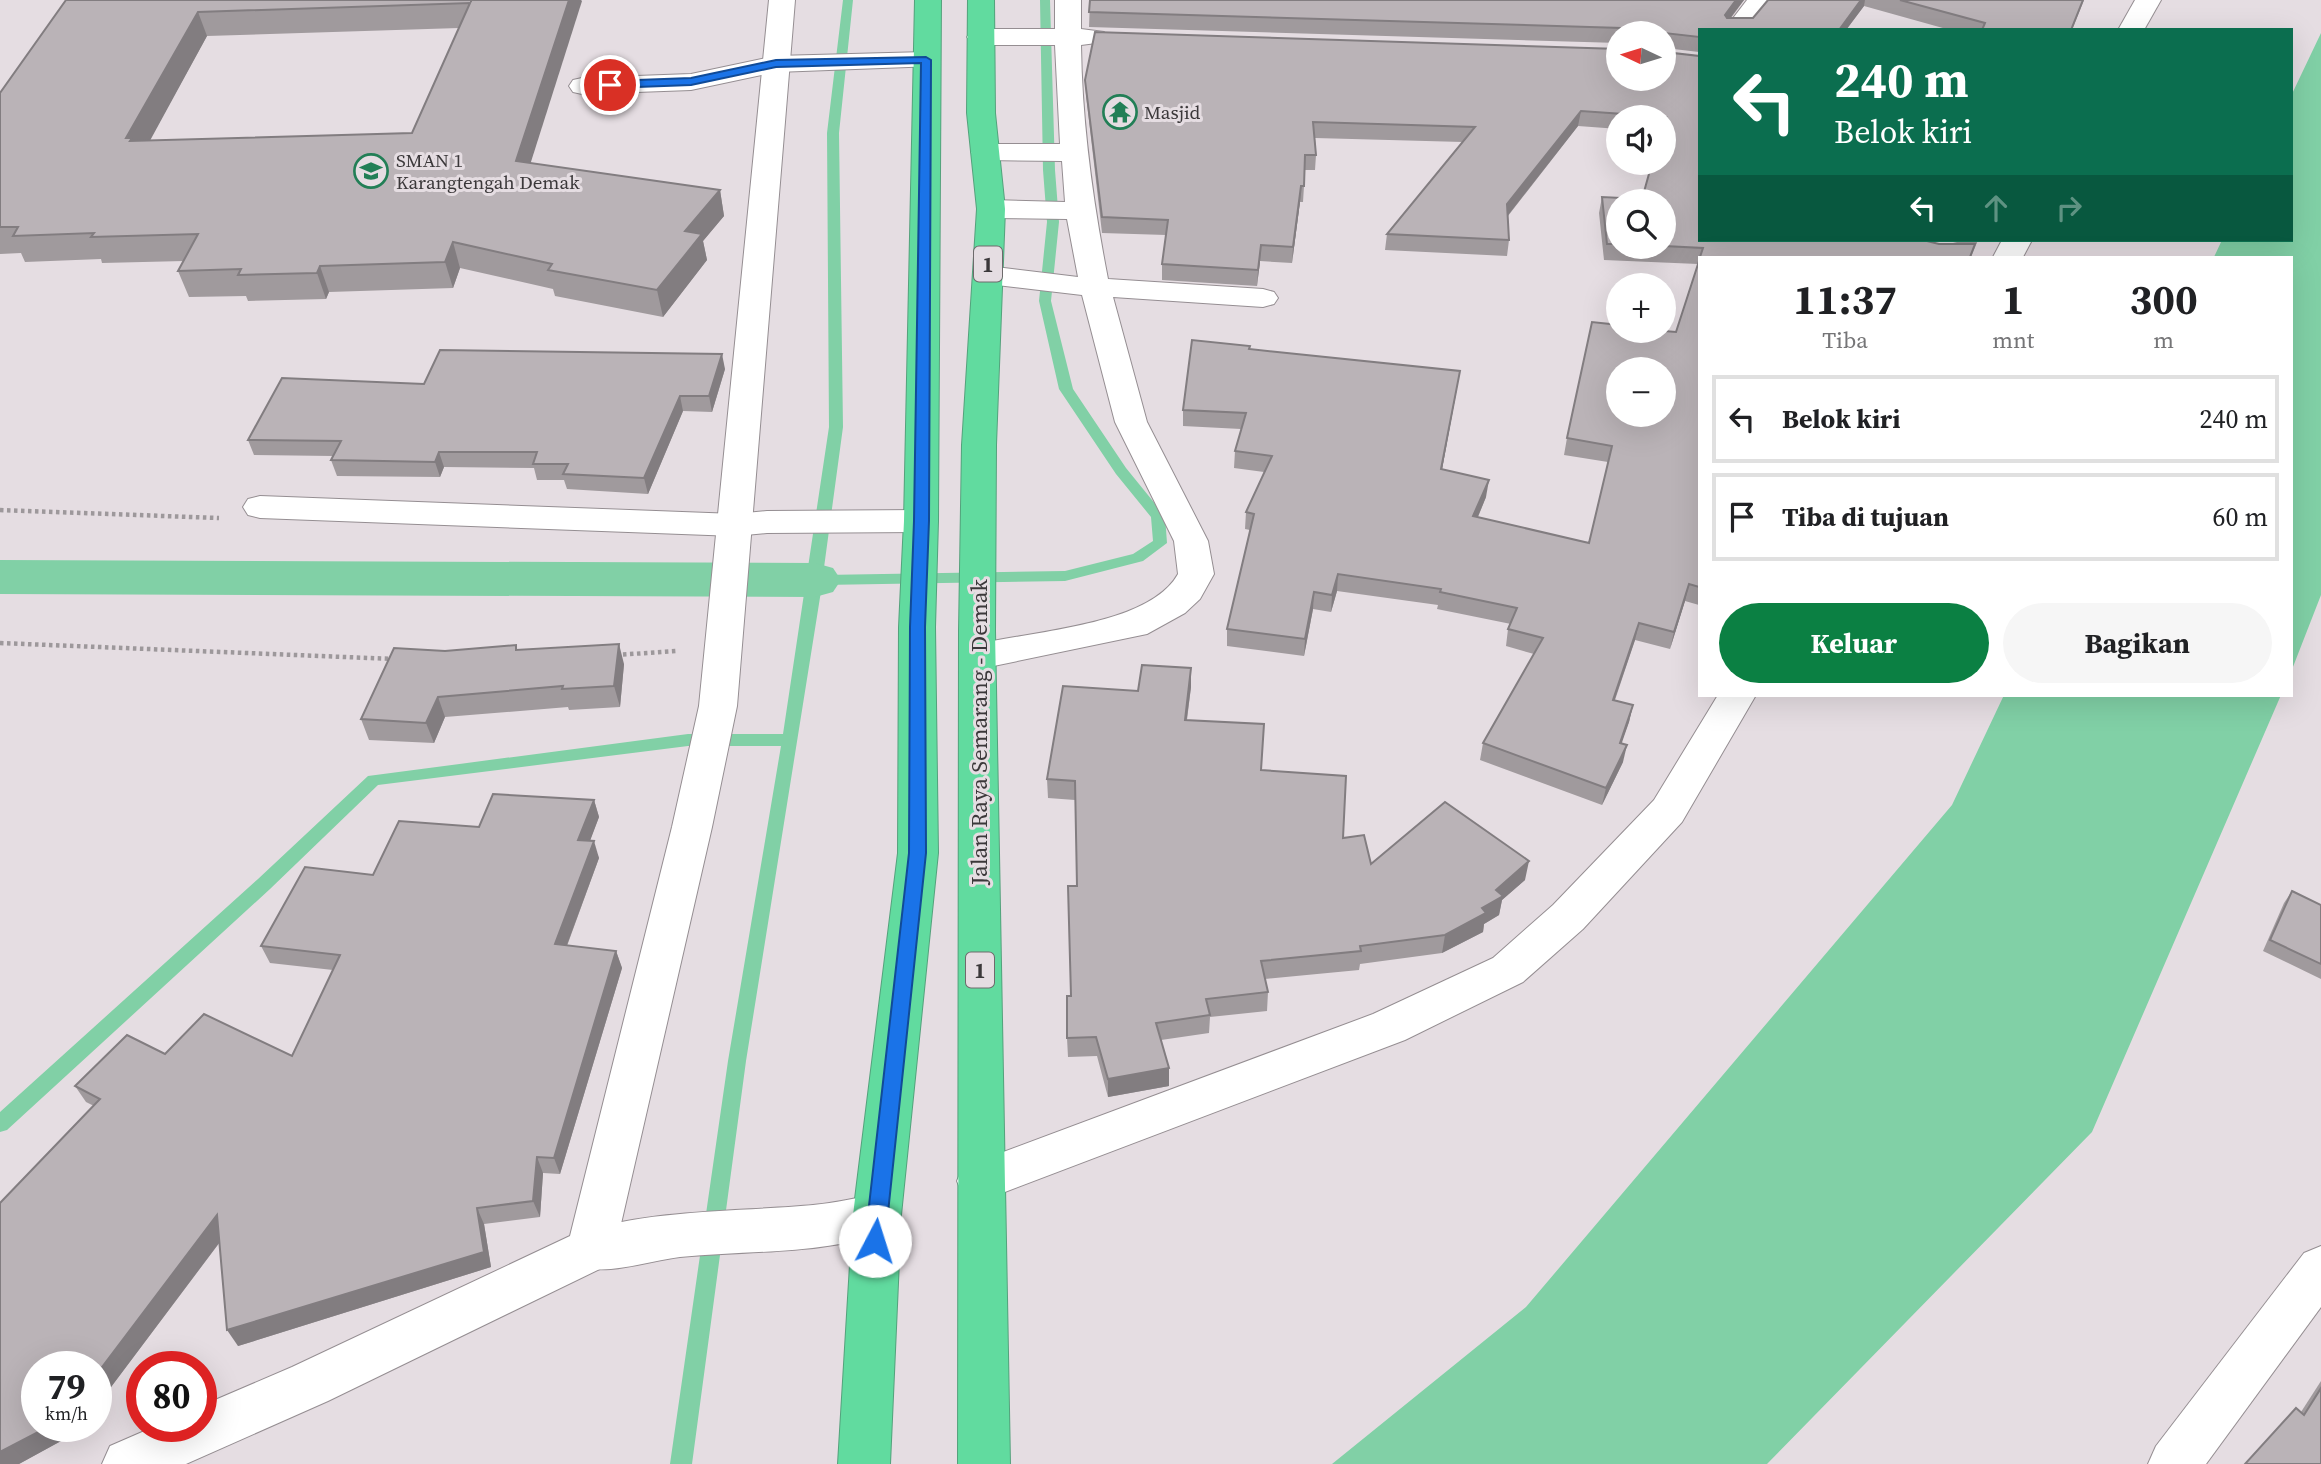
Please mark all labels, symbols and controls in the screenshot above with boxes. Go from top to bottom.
north arrow [1606,21,1676,91]
map controls [1606,21,1676,427]
text: 240 m [1834,46,1969,113]
pin [580,55,640,115]
icon: left [1719,56,1810,147]
icon: arrive [591,66,629,104]
temple icon: Masjid [1101,93,1139,131]
place label: Masjid [1144,99,1201,125]
button: sound [1606,105,1676,175]
text: Belok kiri [1834,110,1972,154]
place label: SMAN 1 Karangtengah Demak [396,147,580,195]
school or university icon: SMAN 1 Karangtengah Demak [352,152,390,190]
button: search [1606,189,1676,259]
icon: left [1904,189,1942,227]
icon: ahead [1977,189,2015,227]
icon: right [2050,189,2088,227]
road number: 1 [974,246,1002,282]
text: 11:37 [1793,270,1897,328]
text: 1 [2002,270,2025,328]
text: 300 [2129,270,2198,328]
button: + [1606,273,1676,343]
text: Tiba [1822,324,1868,356]
text: mnt [1992,324,2034,356]
text: m [2153,324,2174,356]
button: − [1606,357,1676,427]
icon: left [1723,400,1761,438]
text: Belok kiri [1782,401,1900,437]
text: 240 m [2200,401,2268,437]
icon: arrive [1723,498,1761,536]
text: Tiba di tujuan [1782,499,1949,535]
text: 60 m [2213,499,2268,535]
street label: Jalan Raya Semarang - Demak [963,579,995,886]
button: Keluar [1719,603,1989,683]
button: Bagikan [2003,603,2272,683]
road number: 1 [966,953,994,988]
position arrow [838,1204,912,1278]
speed limit sign: 80 [126,1351,217,1442]
text: 79 [48,1363,85,1411]
text: km/h [45,1401,88,1426]

